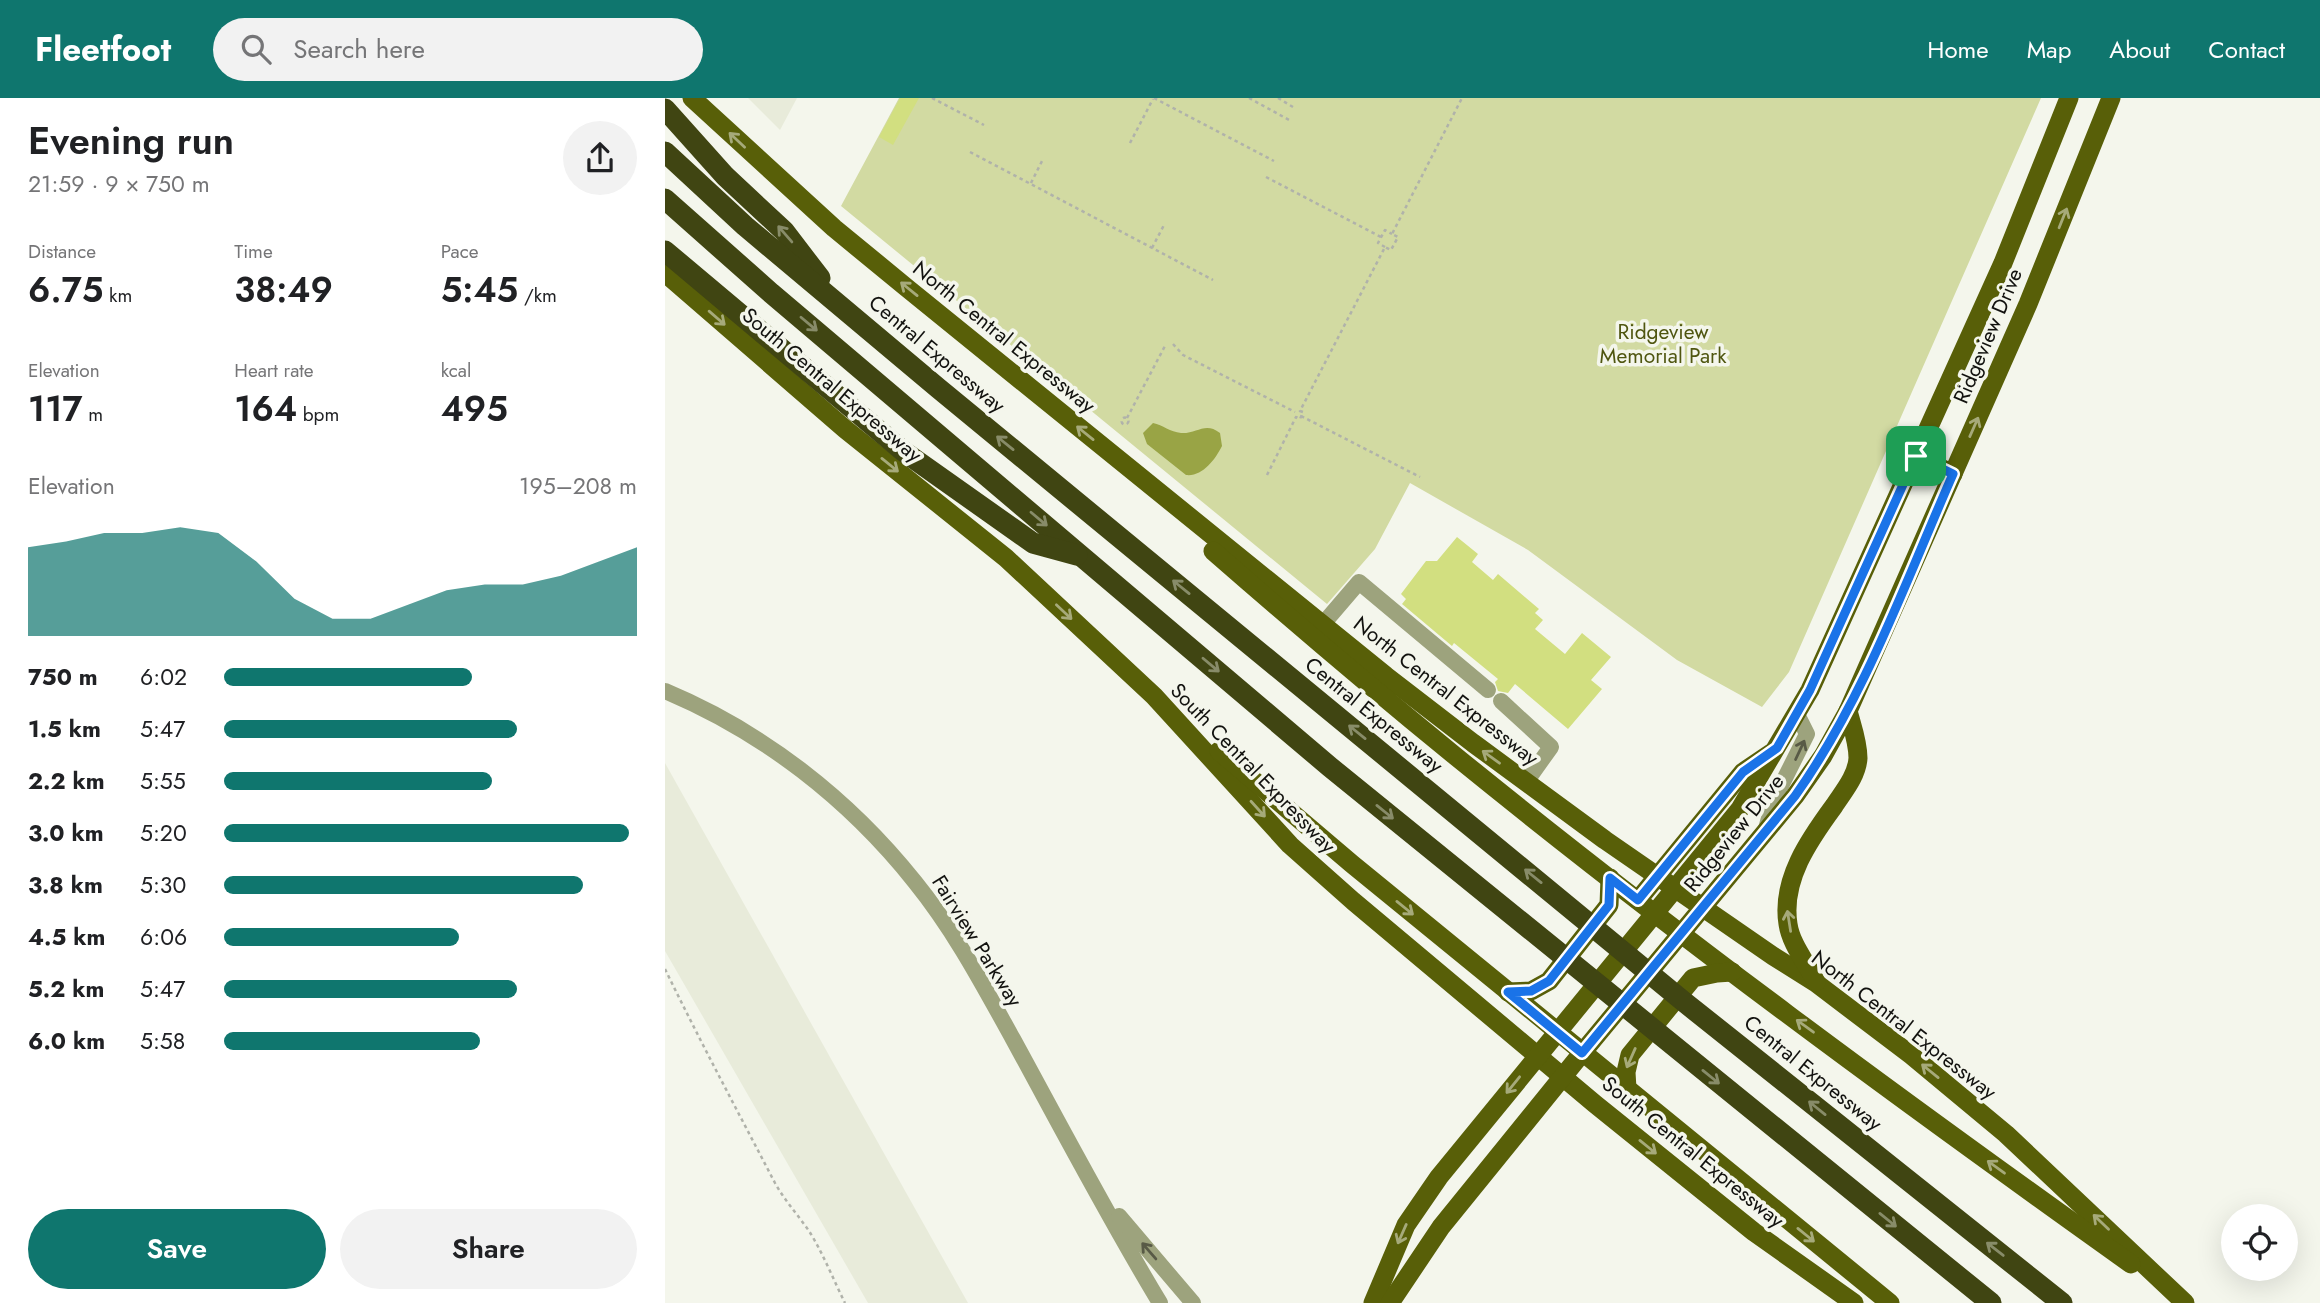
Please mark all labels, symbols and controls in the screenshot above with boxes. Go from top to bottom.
search box [213,18,703,81]
text: Fleetfoot [35,26,171,73]
icon: search [237,30,275,68]
text: Search here [293,30,425,68]
text: Home [1927,32,1989,67]
text: Map [2027,32,2071,67]
text: About [2109,32,2170,67]
text: Contact [2208,32,2285,67]
text: Evening run [28,113,234,168]
button: share [563,121,637,195]
one-way arrow [728,132,746,148]
text: 21:59 · 9 × 750 m [28,167,210,201]
one-way arrow [2057,207,2070,229]
one-way arrow [777,225,793,243]
text: Distance [28,238,96,265]
text: Time [234,238,273,265]
text: Pace [441,238,479,265]
street label: North Central Expressway [908,256,1100,418]
street label: Ridgeview Drive [1946,264,2030,408]
text: 6.75 [28,265,103,315]
text: 38:49 [234,265,333,315]
text: 5:45 [441,265,518,315]
text: km [103,282,132,309]
text: /km [518,282,557,309]
one-way arrow [900,282,918,297]
street label: Central Expressway [864,290,1010,418]
street label: South Central Expressway [736,301,929,470]
one-way arrow [707,310,725,326]
one-way arrow [799,317,817,332]
park label: Ridgeview Memorial Park [1600,317,1727,371]
text: Elevation [28,357,100,384]
text: Heart rate [234,357,314,384]
text: kcal [441,357,471,384]
text: 117 [28,384,83,434]
text: 164 [234,384,297,434]
text: 495 [441,384,508,434]
text: m [83,401,103,428]
text: bpm [297,401,339,428]
one-way arrow [1968,417,1981,438]
one-way arrow [1077,425,1095,441]
pin [1886,426,1946,486]
one-way arrow [997,435,1015,451]
icon: arrive [1897,437,1935,475]
one-way arrow [881,457,899,473]
text: Elevation [28,469,115,503]
text: 195–208 m [519,469,637,503]
one-way arrow [1029,511,1047,527]
one-way arrow [1173,579,1191,595]
one-way arrow [1055,604,1073,620]
street label: North Central Expressway [1349,611,1543,771]
street label: Central Expressway [1300,652,1448,778]
one-way arrow [1202,657,1220,673]
text: 750 m [28,660,98,694]
text: 6:02 [140,660,187,694]
street label: South Central Expressway [1164,676,1343,860]
text: 1.5 km [28,712,101,746]
text: 5:47 [140,712,185,746]
one-way arrow [1348,724,1366,740]
one-way arrow [1794,740,1807,761]
one-way arrow [1482,749,1501,764]
text: 2.2 km [28,764,105,798]
text: 5:55 [140,764,186,798]
street label: Ridgeview Drive [1677,767,1791,898]
one-way arrow [1249,800,1266,817]
one-way arrow [1376,804,1394,819]
text: 3.0 km [28,816,104,850]
text: 5:20 [140,816,187,850]
text: 3.8 km [28,868,103,902]
text: 5:30 [140,868,186,902]
street label: Fairview Parkway [924,869,1030,1013]
one-way arrow [1524,869,1542,884]
one-way arrow [1395,900,1413,915]
one-way arrow [1782,910,1795,933]
text: 4.5 km [28,920,105,954]
text: 6:06 [140,920,187,954]
street label: North Central Expressway [1807,945,2001,1105]
text: 5.2 km [28,972,104,1006]
text: 5:47 [140,972,185,1006]
street label: Central Expressway [1739,1010,1887,1136]
one-way arrow [1796,1019,1815,1033]
text: 6.0 km [28,1024,105,1058]
text: 5:58 [140,1024,185,1058]
one-way arrow [1624,1048,1637,1069]
one-way arrow [1921,1063,1939,1079]
street label: South Central Expressway [1596,1069,1791,1235]
one-way arrow [1701,1069,1719,1085]
one-way arrow [1505,1075,1520,1093]
one-way arrow [1808,1100,1826,1115]
one-way arrow [1639,1139,1657,1154]
one-way arrow [1987,1159,2006,1174]
map controls [2221,1204,2298,1281]
button: locate [2221,1204,2298,1281]
button: Save [28,1209,326,1289]
button: Share [340,1209,637,1289]
one-way arrow [1878,1212,1896,1228]
one-way arrow [2092,1213,2109,1230]
one-way arrow [1395,1223,1408,1244]
one-way arrow [1797,1227,1815,1242]
one-way arrow [1141,1242,1157,1260]
one-way arrow [1986,1242,2004,1257]

